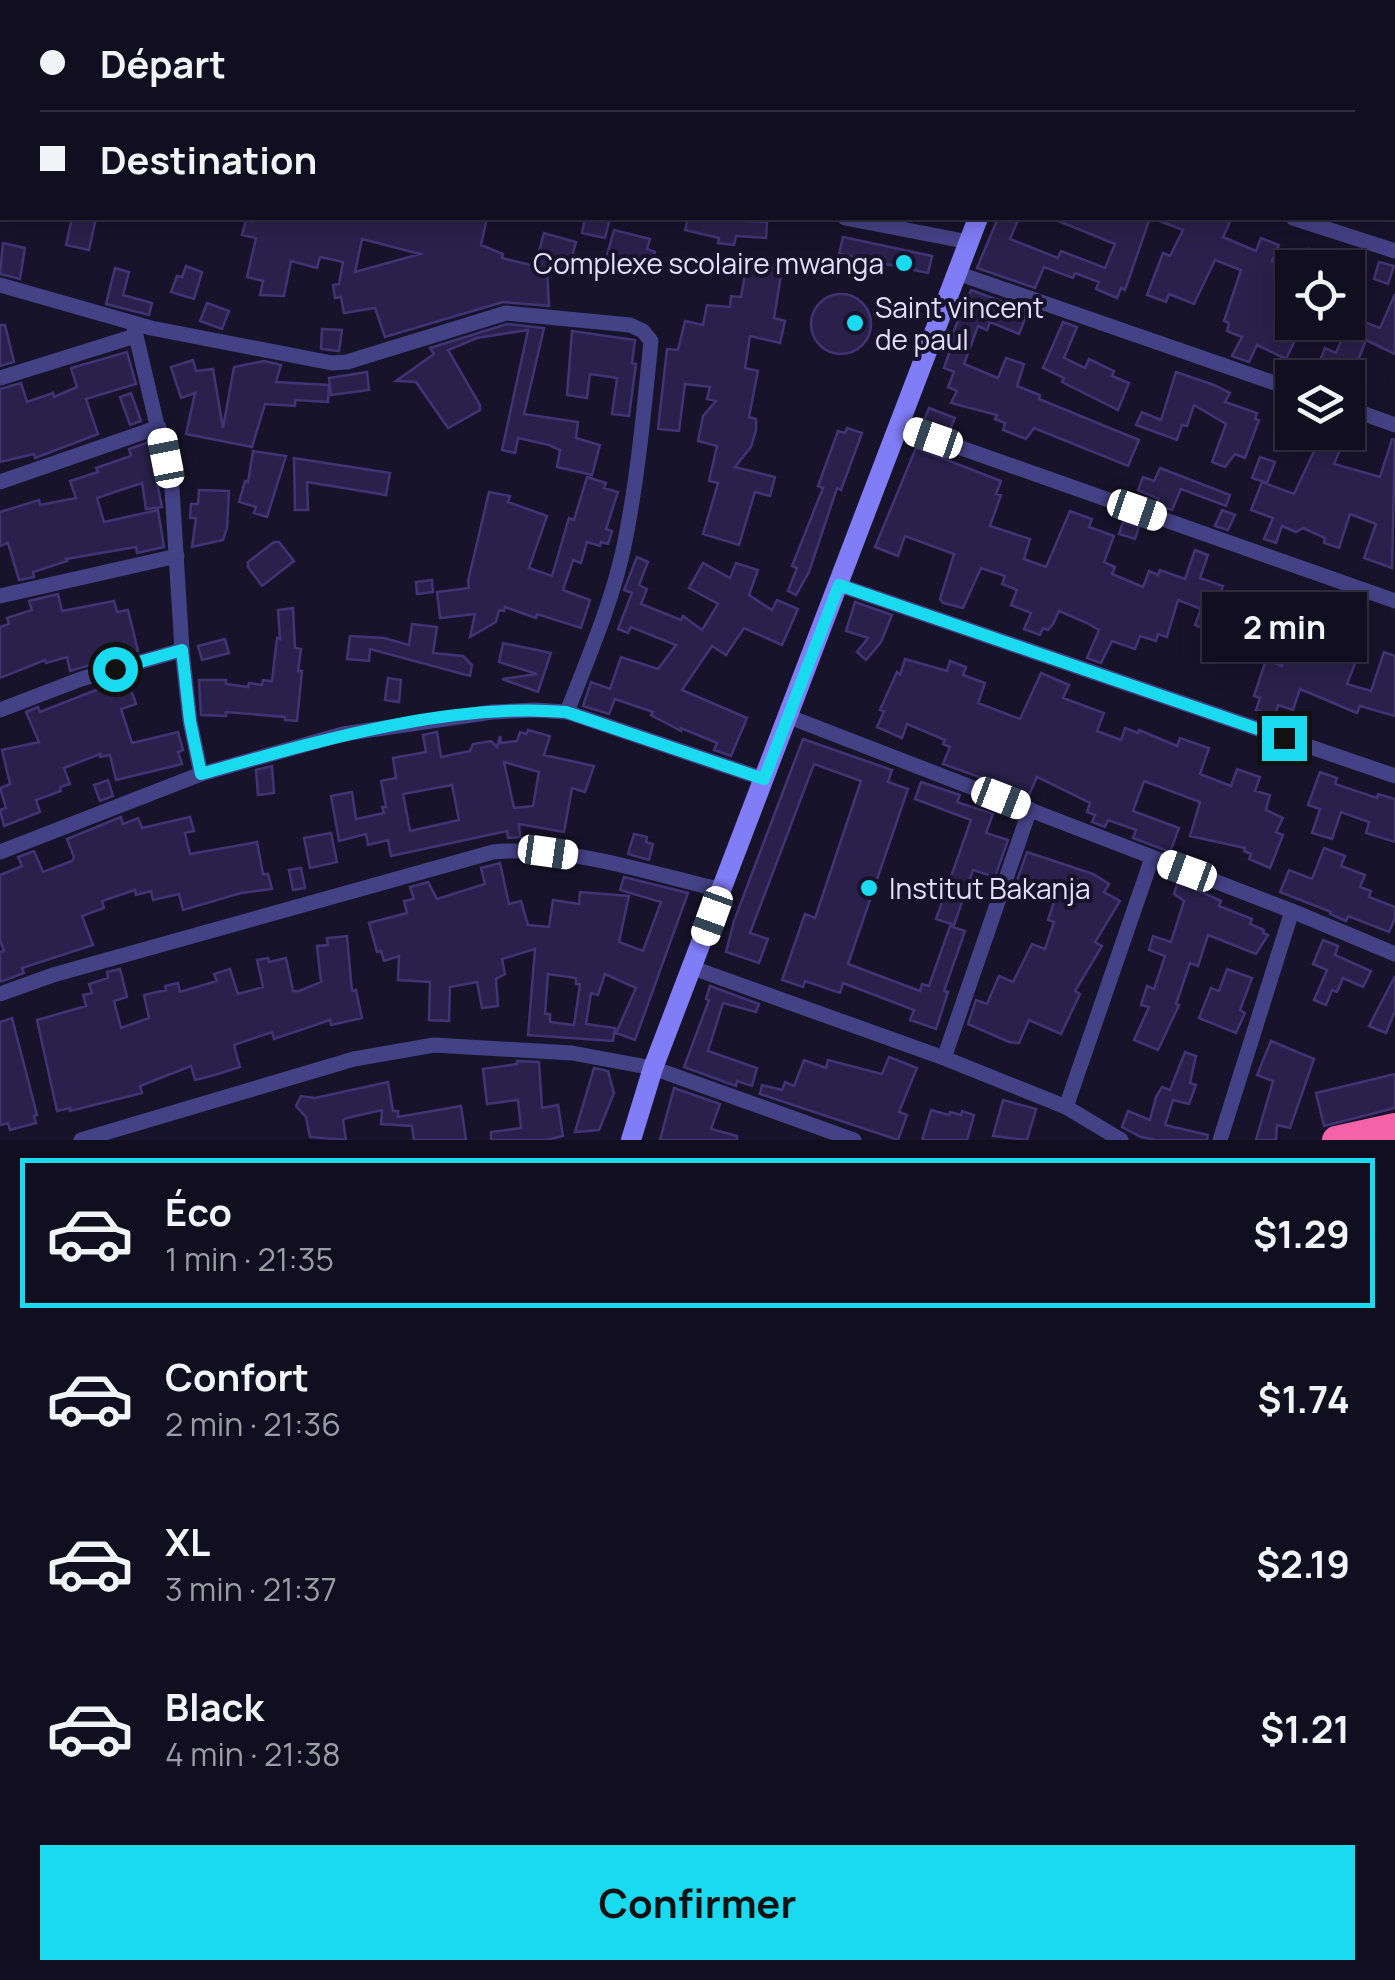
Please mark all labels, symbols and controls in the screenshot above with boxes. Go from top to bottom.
text: Départ [100,37,226,89]
text: Destination [100,133,317,185]
place label: Complexe scolaire mwanga [533,244,884,282]
map controls [1275,250,1365,450]
button: locate [1275,250,1365,340]
marker: Complexe scolaire mwanga [893,252,915,274]
place label: Saint vincent de paul [875,288,1044,358]
marker: Saint vincent de paul [844,312,866,334]
button: layers [1275,360,1365,450]
car [900,414,966,462]
car [146,426,186,490]
car [1104,486,1170,534]
callout: 2 min [1202,593,1366,663]
text: 2 min [1243,605,1326,649]
route start [93,647,138,692]
route end [1262,716,1307,761]
car [968,773,1034,823]
car [516,833,580,871]
car [1154,847,1220,895]
place label: Institut Bakanja [889,869,1091,907]
marker: Institut Bakanja [858,877,880,899]
car [688,883,736,949]
text: Éco [165,1185,232,1237]
icon: car [45,1188,135,1278]
text: $1.29 [1253,1207,1350,1259]
text: 1 min · 21:35 [165,1237,334,1281]
text: Confort [165,1350,309,1402]
icon: car [45,1353,135,1443]
text: $1.74 [1258,1372,1350,1424]
text: 2 min · 21:36 [165,1402,341,1446]
text: XL [165,1515,210,1567]
icon: car [45,1518,135,1608]
text: $2.19 [1256,1537,1350,1589]
text: 3 min · 21:37 [165,1567,337,1611]
text: Black [165,1680,264,1732]
icon: car [45,1683,135,1773]
text: $1.21 [1260,1702,1350,1754]
text: 4 min · 21:38 [165,1732,341,1776]
button: Confirmer [40,1845,1355,1960]

